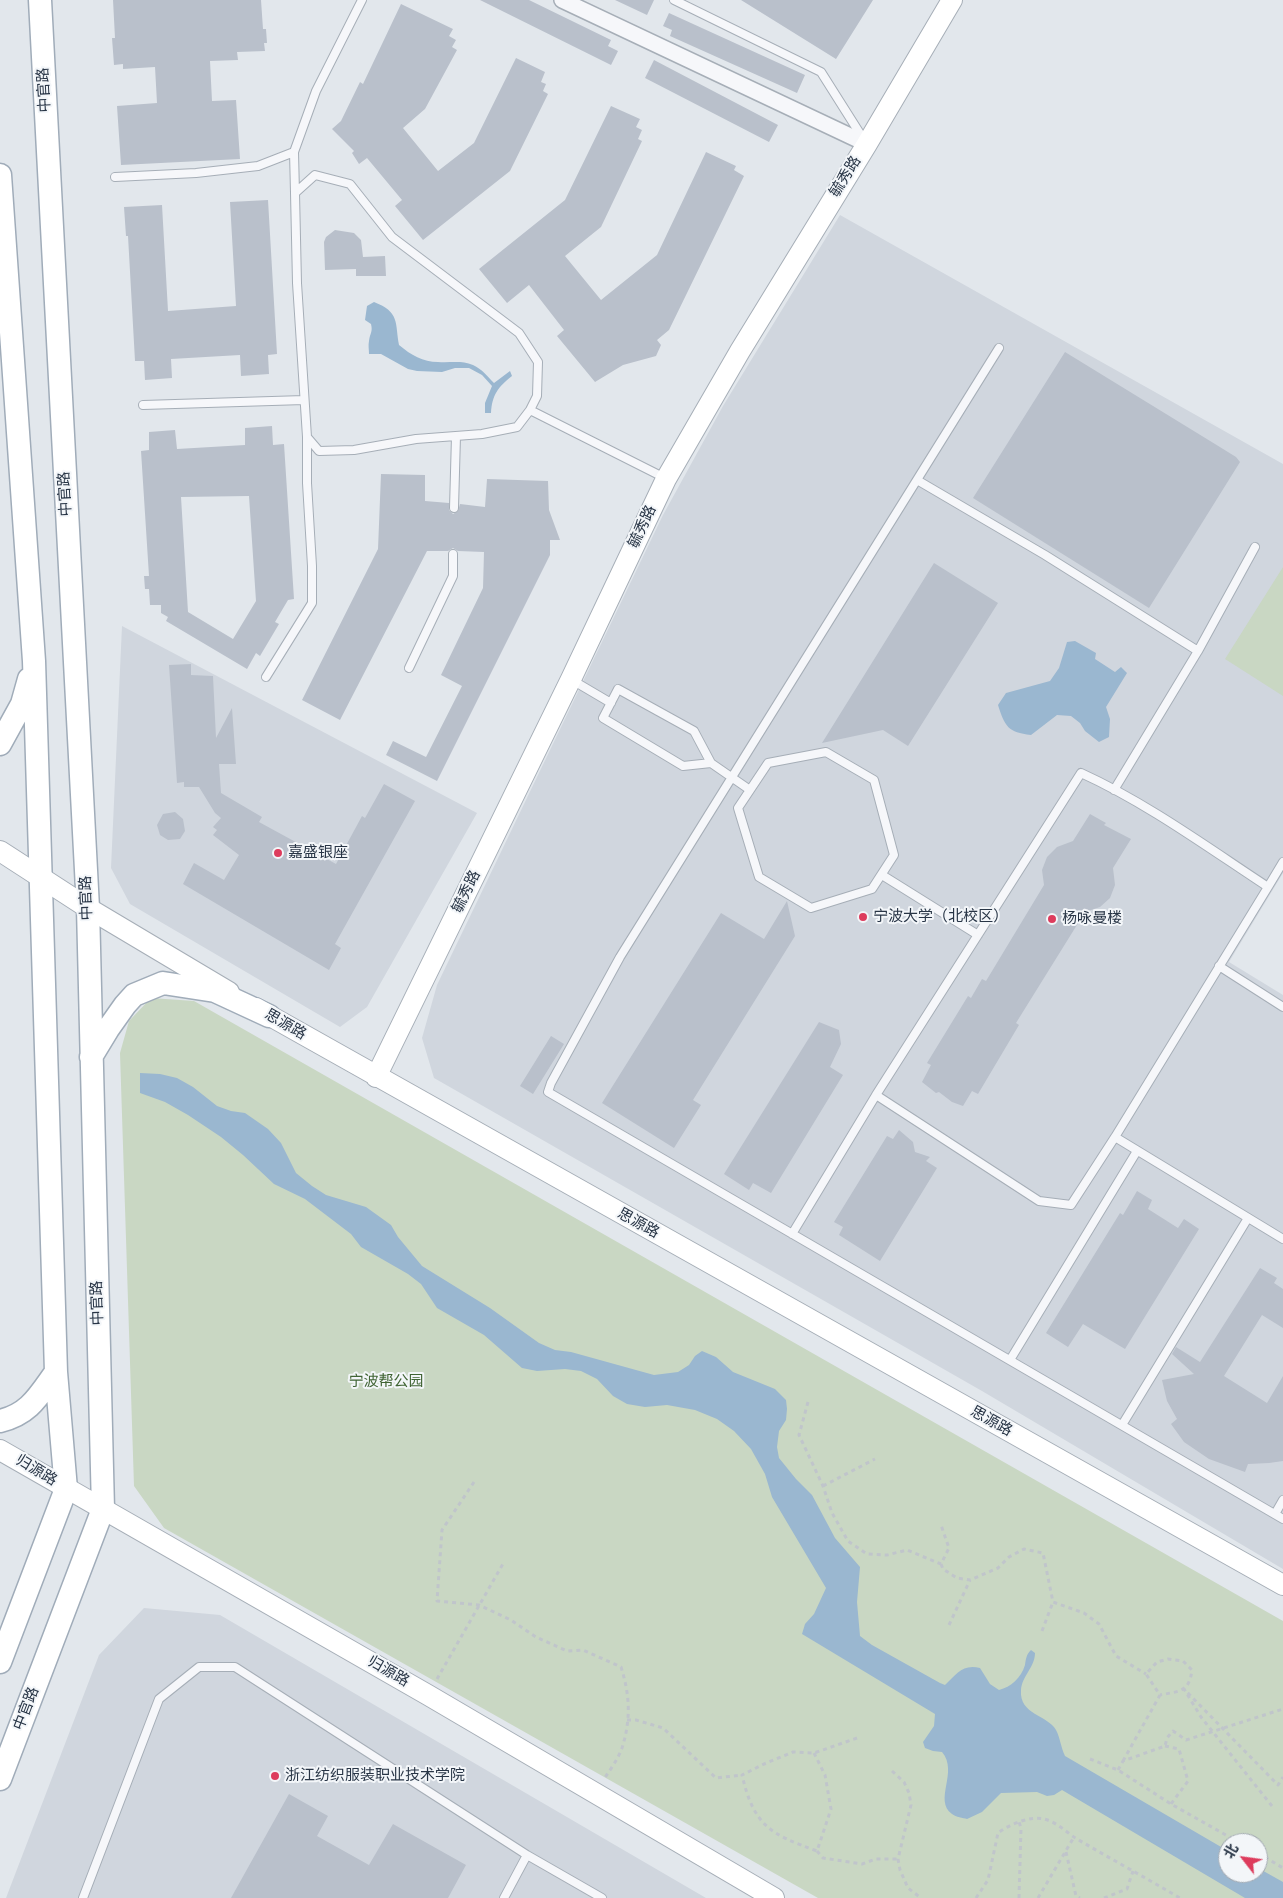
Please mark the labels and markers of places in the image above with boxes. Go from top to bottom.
place label: 嘉盛银座 [288,844,348,862]
marker: 嘉盛银座 [272,847,284,859]
place label: 宁波大学（北校区） [873,908,1008,926]
place label: 杨咏曼楼 [1062,910,1122,928]
marker: 宁波大学（北校区） [857,911,869,923]
marker: 杨咏曼楼 [1046,913,1058,925]
place label: 浙江纺织服装职业技术学院 [285,1767,465,1785]
marker: 浙江纺织服装职业技术学院 [269,1770,281,1782]

